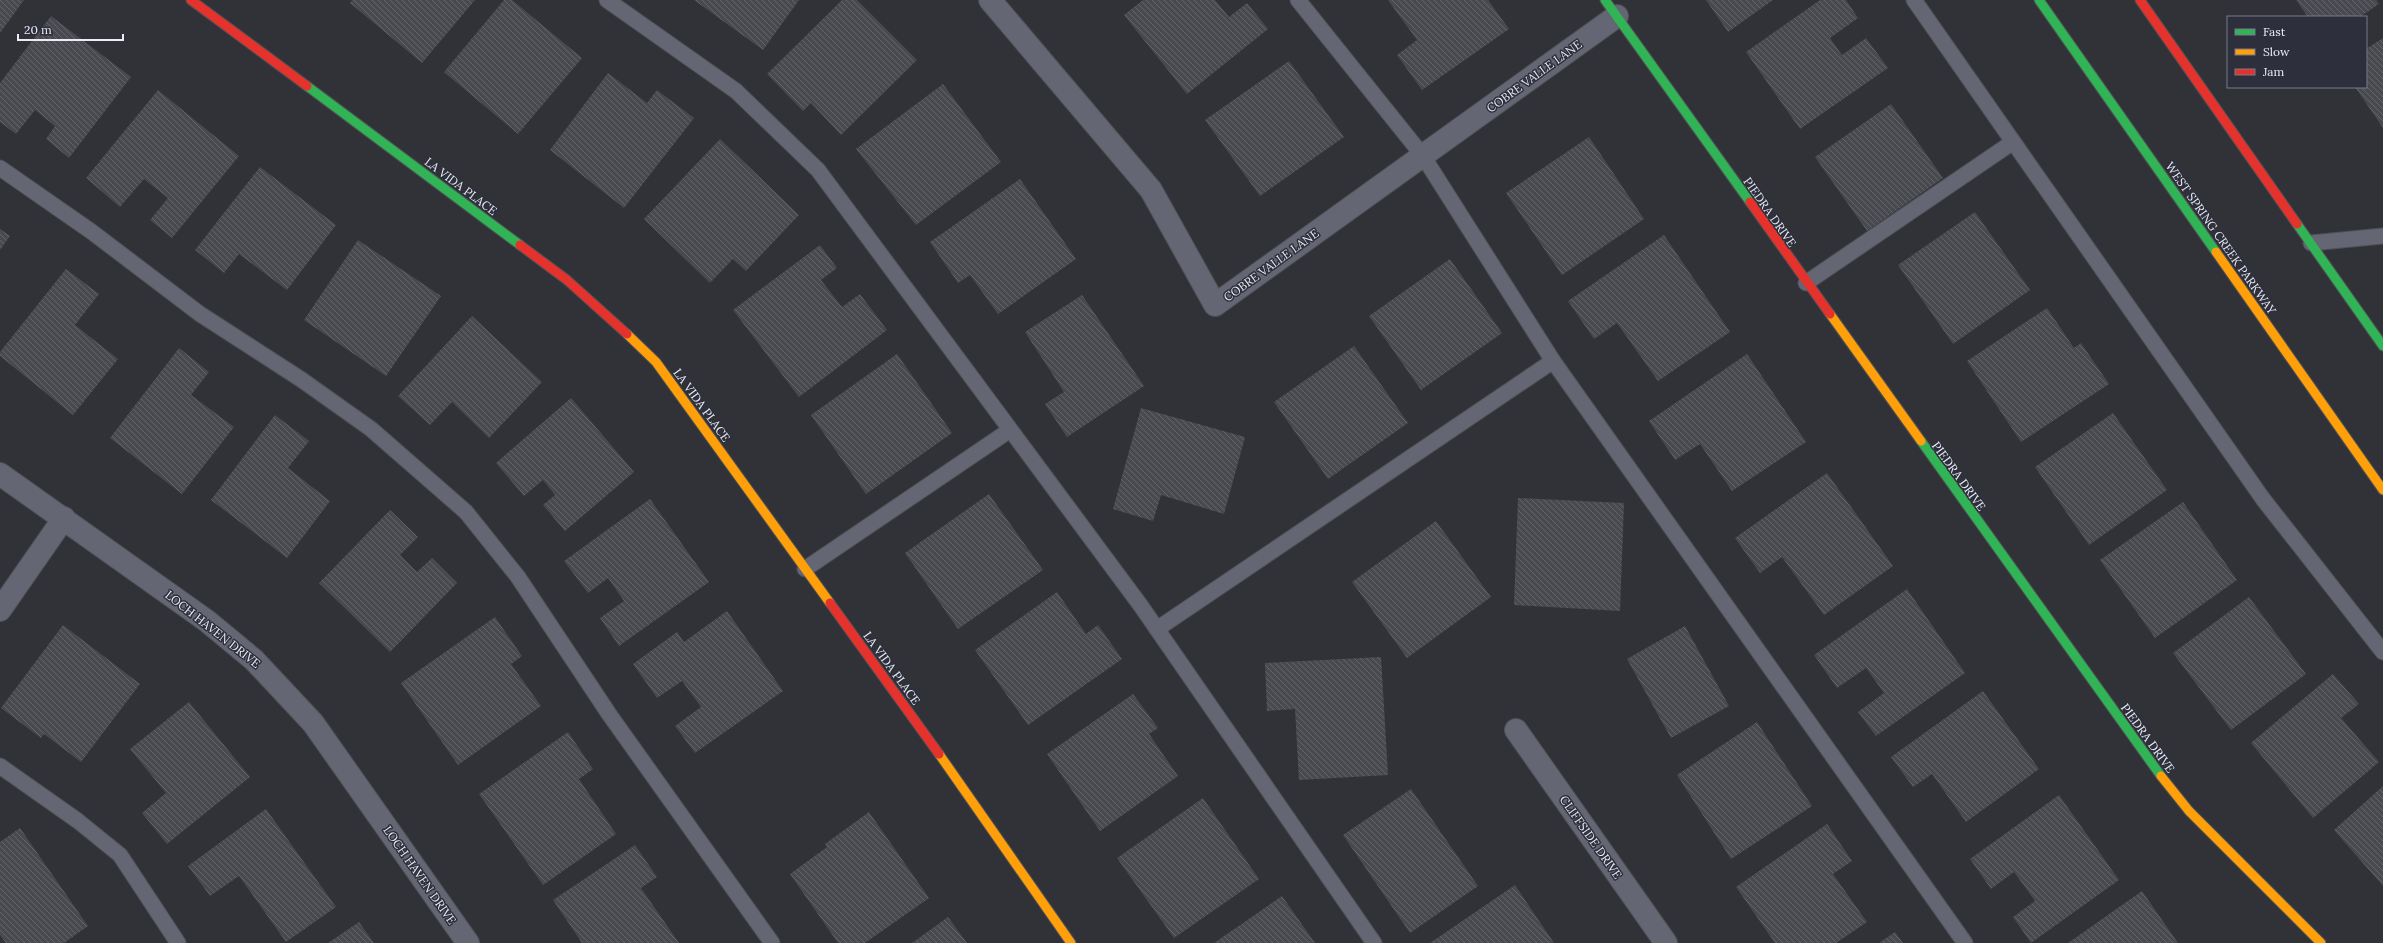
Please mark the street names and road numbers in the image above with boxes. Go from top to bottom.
street label: COBRE VALLE LANE [1484,36,1584,116]
street label: LA VIDA PLACE [422,154,500,218]
street label: WEST SPRING CREEK PARKWAY [2163,159,2280,317]
street label: PIEDRA DRIVE [1740,174,1800,250]
street label: COBRE VALLE LANE [1221,225,1321,305]
street label: LA VIDA PLACE [670,366,734,444]
street label: PIEDRA DRIVE [1929,438,1989,514]
street label: LOCH HAVEN DRIVE [162,587,264,671]
street label: LA VIDA PLACE [860,629,924,707]
street label: PIEDRA DRIVE [2118,700,2178,776]
street label: CLIFFSIDE DRIVE [1557,792,1625,882]
street label: LOCH HAVEN DRIVE [380,823,460,927]

